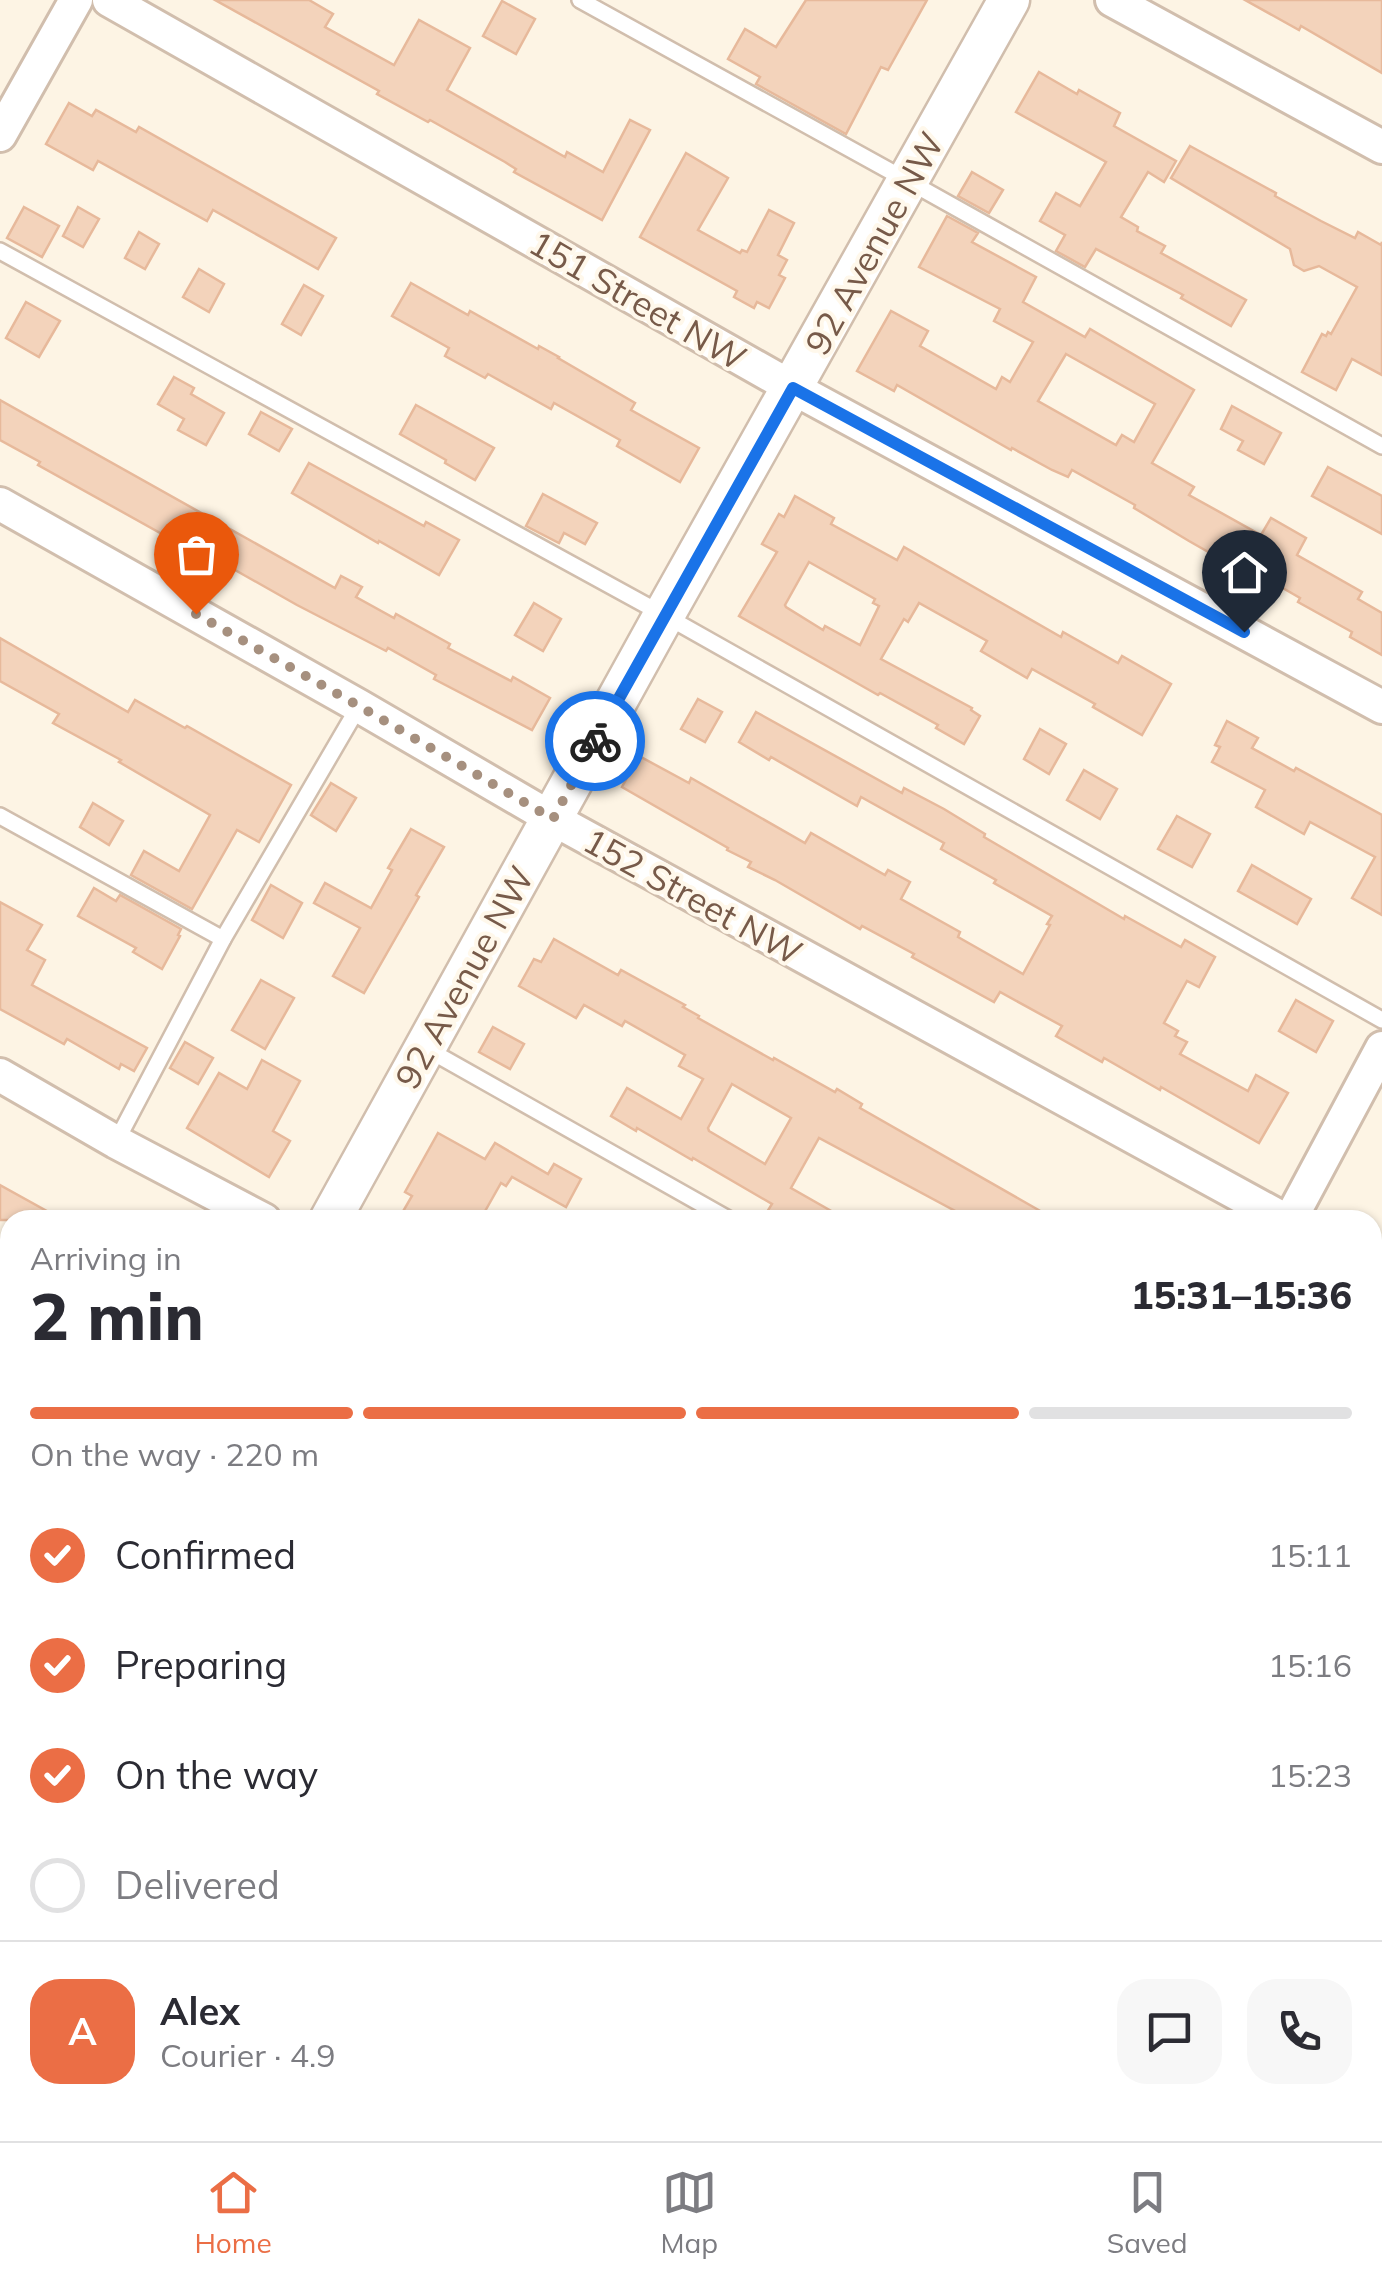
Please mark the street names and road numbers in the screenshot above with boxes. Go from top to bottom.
street label: 92 Avenue NW [795,124,953,362]
street label: 151 Street NW [522,220,754,380]
street label: 152 Street NW [576,818,810,974]
street label: 92 Avenue NW [385,858,543,1096]

